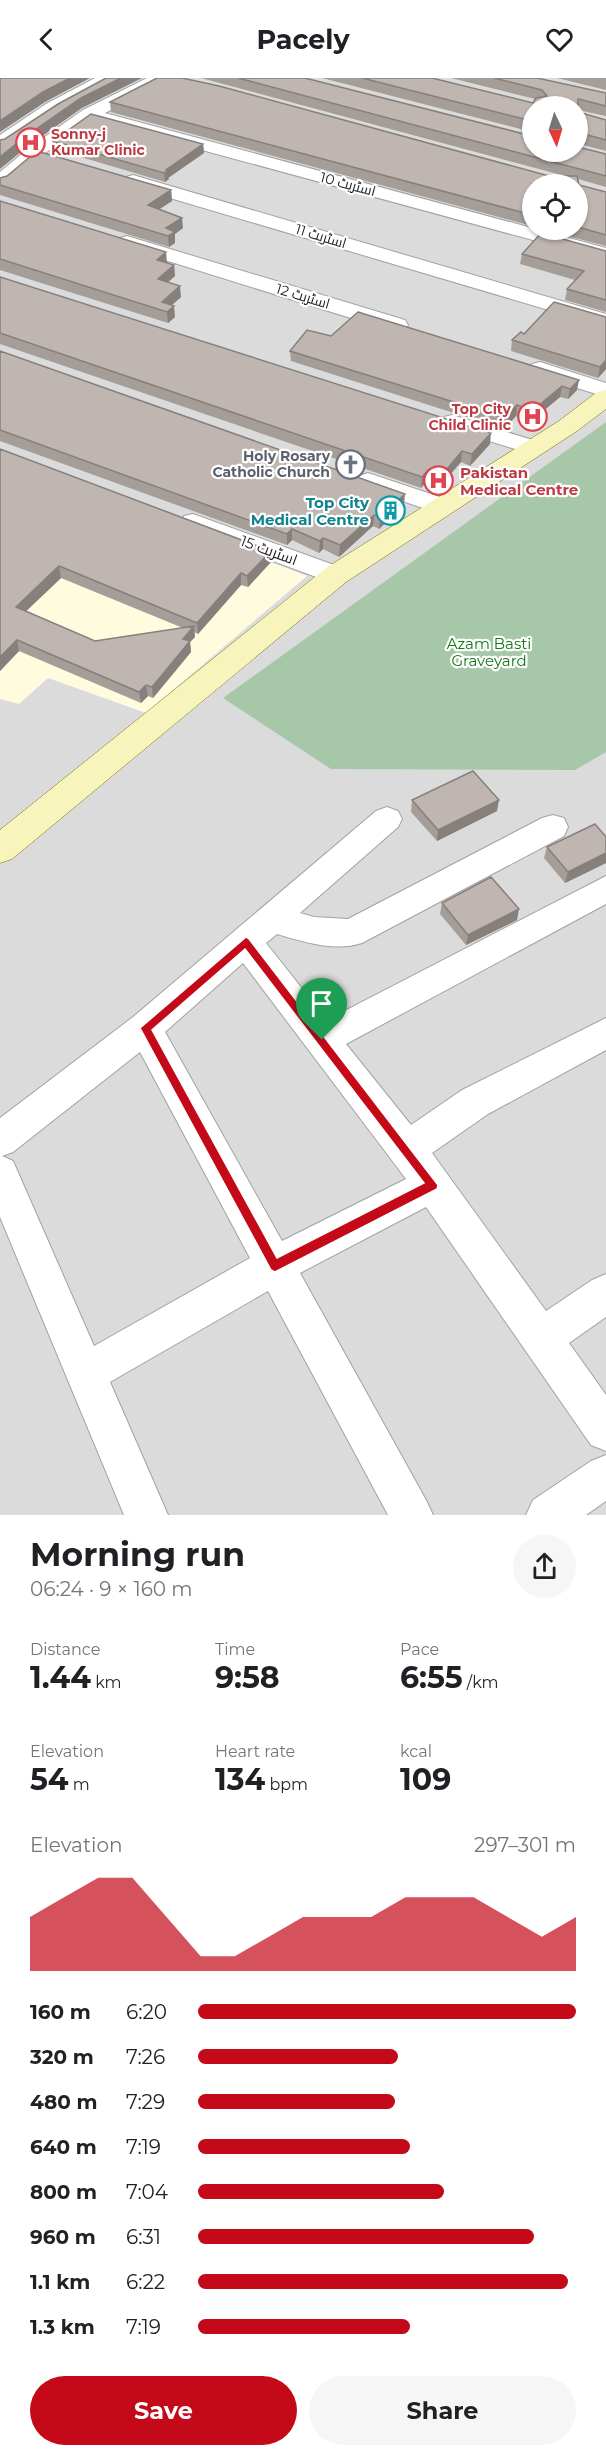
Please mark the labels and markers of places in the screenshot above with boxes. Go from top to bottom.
place label: Sonny-j Kumar Clinic [51,125,146,159]
hospital icon: Sonny-j Kumar Clinic [14,126,46,158]
place label: Top City Child Clinic [428,400,512,434]
hospital icon: Top City Child Clinic [516,401,548,433]
place label: Holy Rosary Catholic Church [212,447,331,481]
church icon: Holy Rosary Catholic Church [335,448,367,480]
place label: Pakistan Medical Centre [460,463,578,499]
hospital icon: Pakistan Medical Centre [423,465,455,497]
place label: Top City Medical Centre [251,493,370,529]
building icon: Top City Medical Centre [374,495,406,527]
pin [296,978,347,1040]

